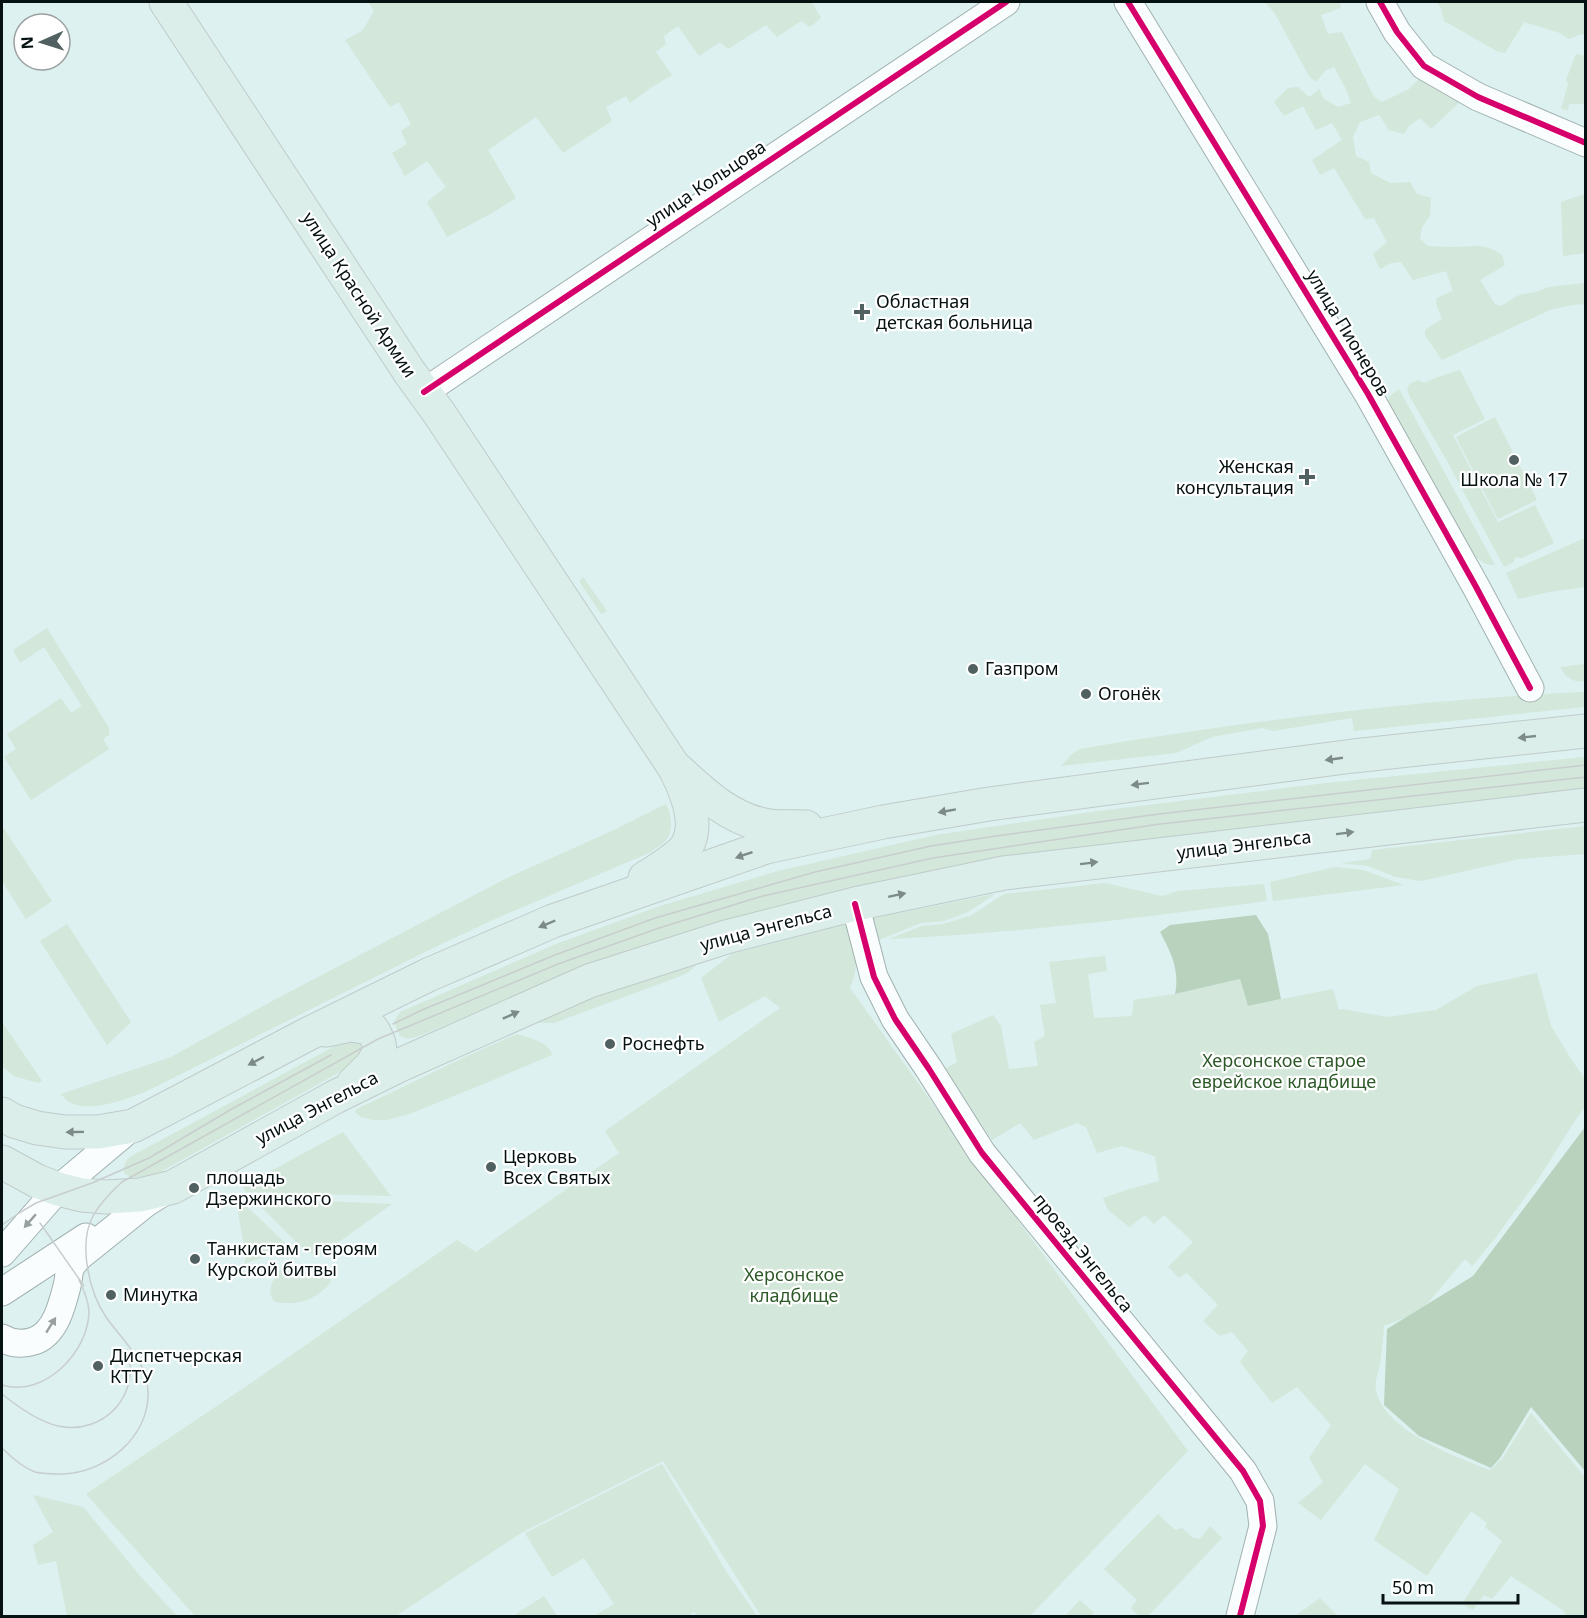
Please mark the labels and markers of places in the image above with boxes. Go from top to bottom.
place label: Областная детская больница [876,289,1033,334]
marker: Областная детская больница [853,303,871,321]
marker: Школа № 17 [1507,453,1521,467]
place label: Женская консультация [1176,454,1294,499]
place label: Школа № 17 [1460,467,1568,491]
marker: Женская консультация [1298,468,1316,486]
place label: Газпром [985,656,1059,680]
marker: Газпром [966,662,980,676]
place label: Огонёк [1098,681,1161,705]
marker: Огонёк [1079,687,1093,701]
place label: Роснефть [622,1031,705,1055]
marker: Роснефть [603,1037,617,1051]
place label: Церковь Всех Святых [503,1144,611,1189]
marker: Церковь Всех Святых [484,1160,498,1174]
place label: площадь Дзержинского [206,1165,331,1210]
marker: площадь Дзержинского [187,1181,201,1195]
place label: Танкистам - героям Курской битвы [207,1236,378,1281]
marker: Танкистам - героям Курской битвы [188,1252,202,1266]
place label: Минутка [123,1282,198,1306]
marker: Минутка [104,1288,118,1302]
place label: Диспетчерская КТТУ [110,1343,242,1388]
marker: Диспетчерская КТТУ [91,1359,105,1373]

